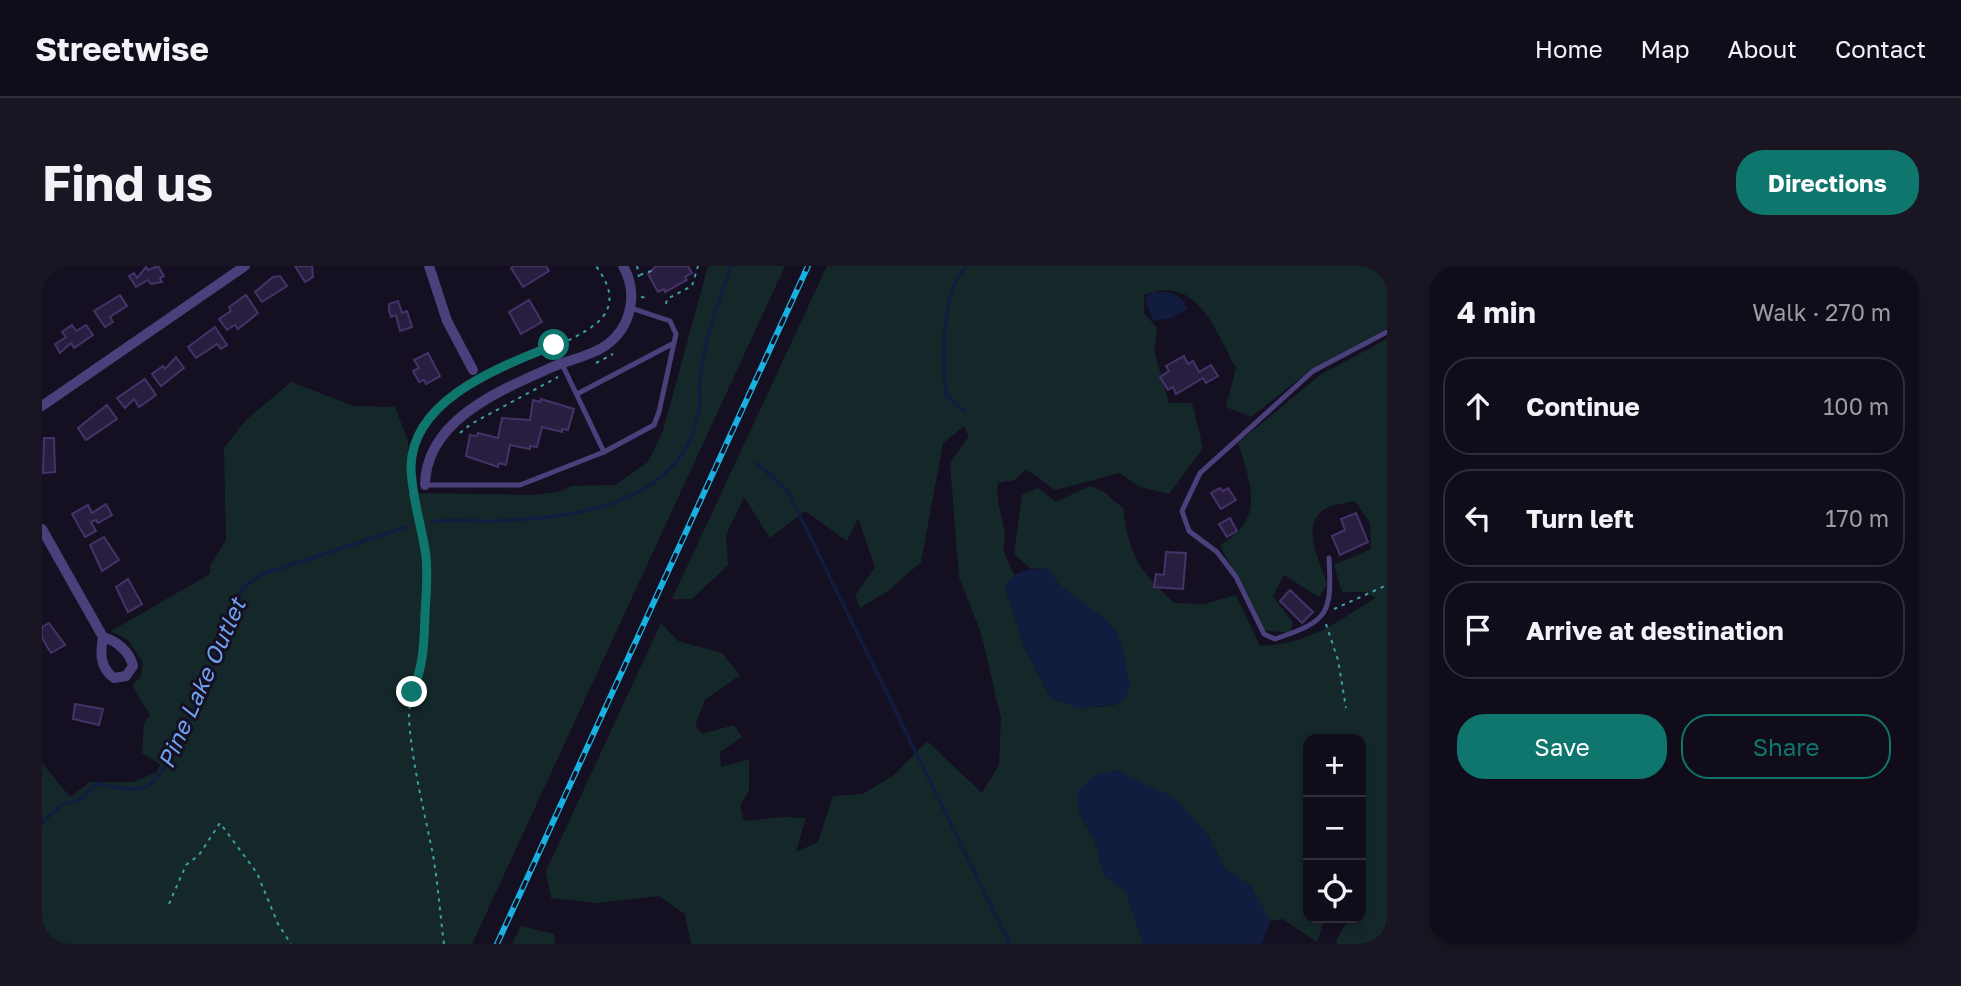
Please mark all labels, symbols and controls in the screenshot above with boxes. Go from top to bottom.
text: Streetwise [35,29,209,68]
text: Home [1535,34,1603,63]
text: Map [1641,34,1690,63]
text: About [1728,34,1797,63]
text: Contact [1835,34,1926,63]
button: Directions [1736,150,1919,215]
text: Find us [42,153,213,212]
text: 4 min [1457,294,1536,330]
text: Walk · 270 m [1752,298,1891,326]
route start [538,329,569,360]
icon: ahead [1459,387,1497,425]
text: Continue [1526,391,1640,422]
text: 100 m [1823,392,1889,420]
icon: left [1459,499,1497,537]
text: Turn left [1526,503,1634,534]
text: 170 m [1825,504,1889,532]
water label: Pine Lake Outlet [151,592,252,772]
icon: arrive [1459,611,1497,649]
text: Arrive at destination [1526,615,1784,646]
route end [396,676,427,707]
button: Save [1457,714,1667,779]
button: Share [1681,714,1891,779]
map controls [1303,734,1366,923]
button: + [1303,734,1366,797]
button: − [1303,797,1366,860]
button: locate [1303,860,1366,923]

